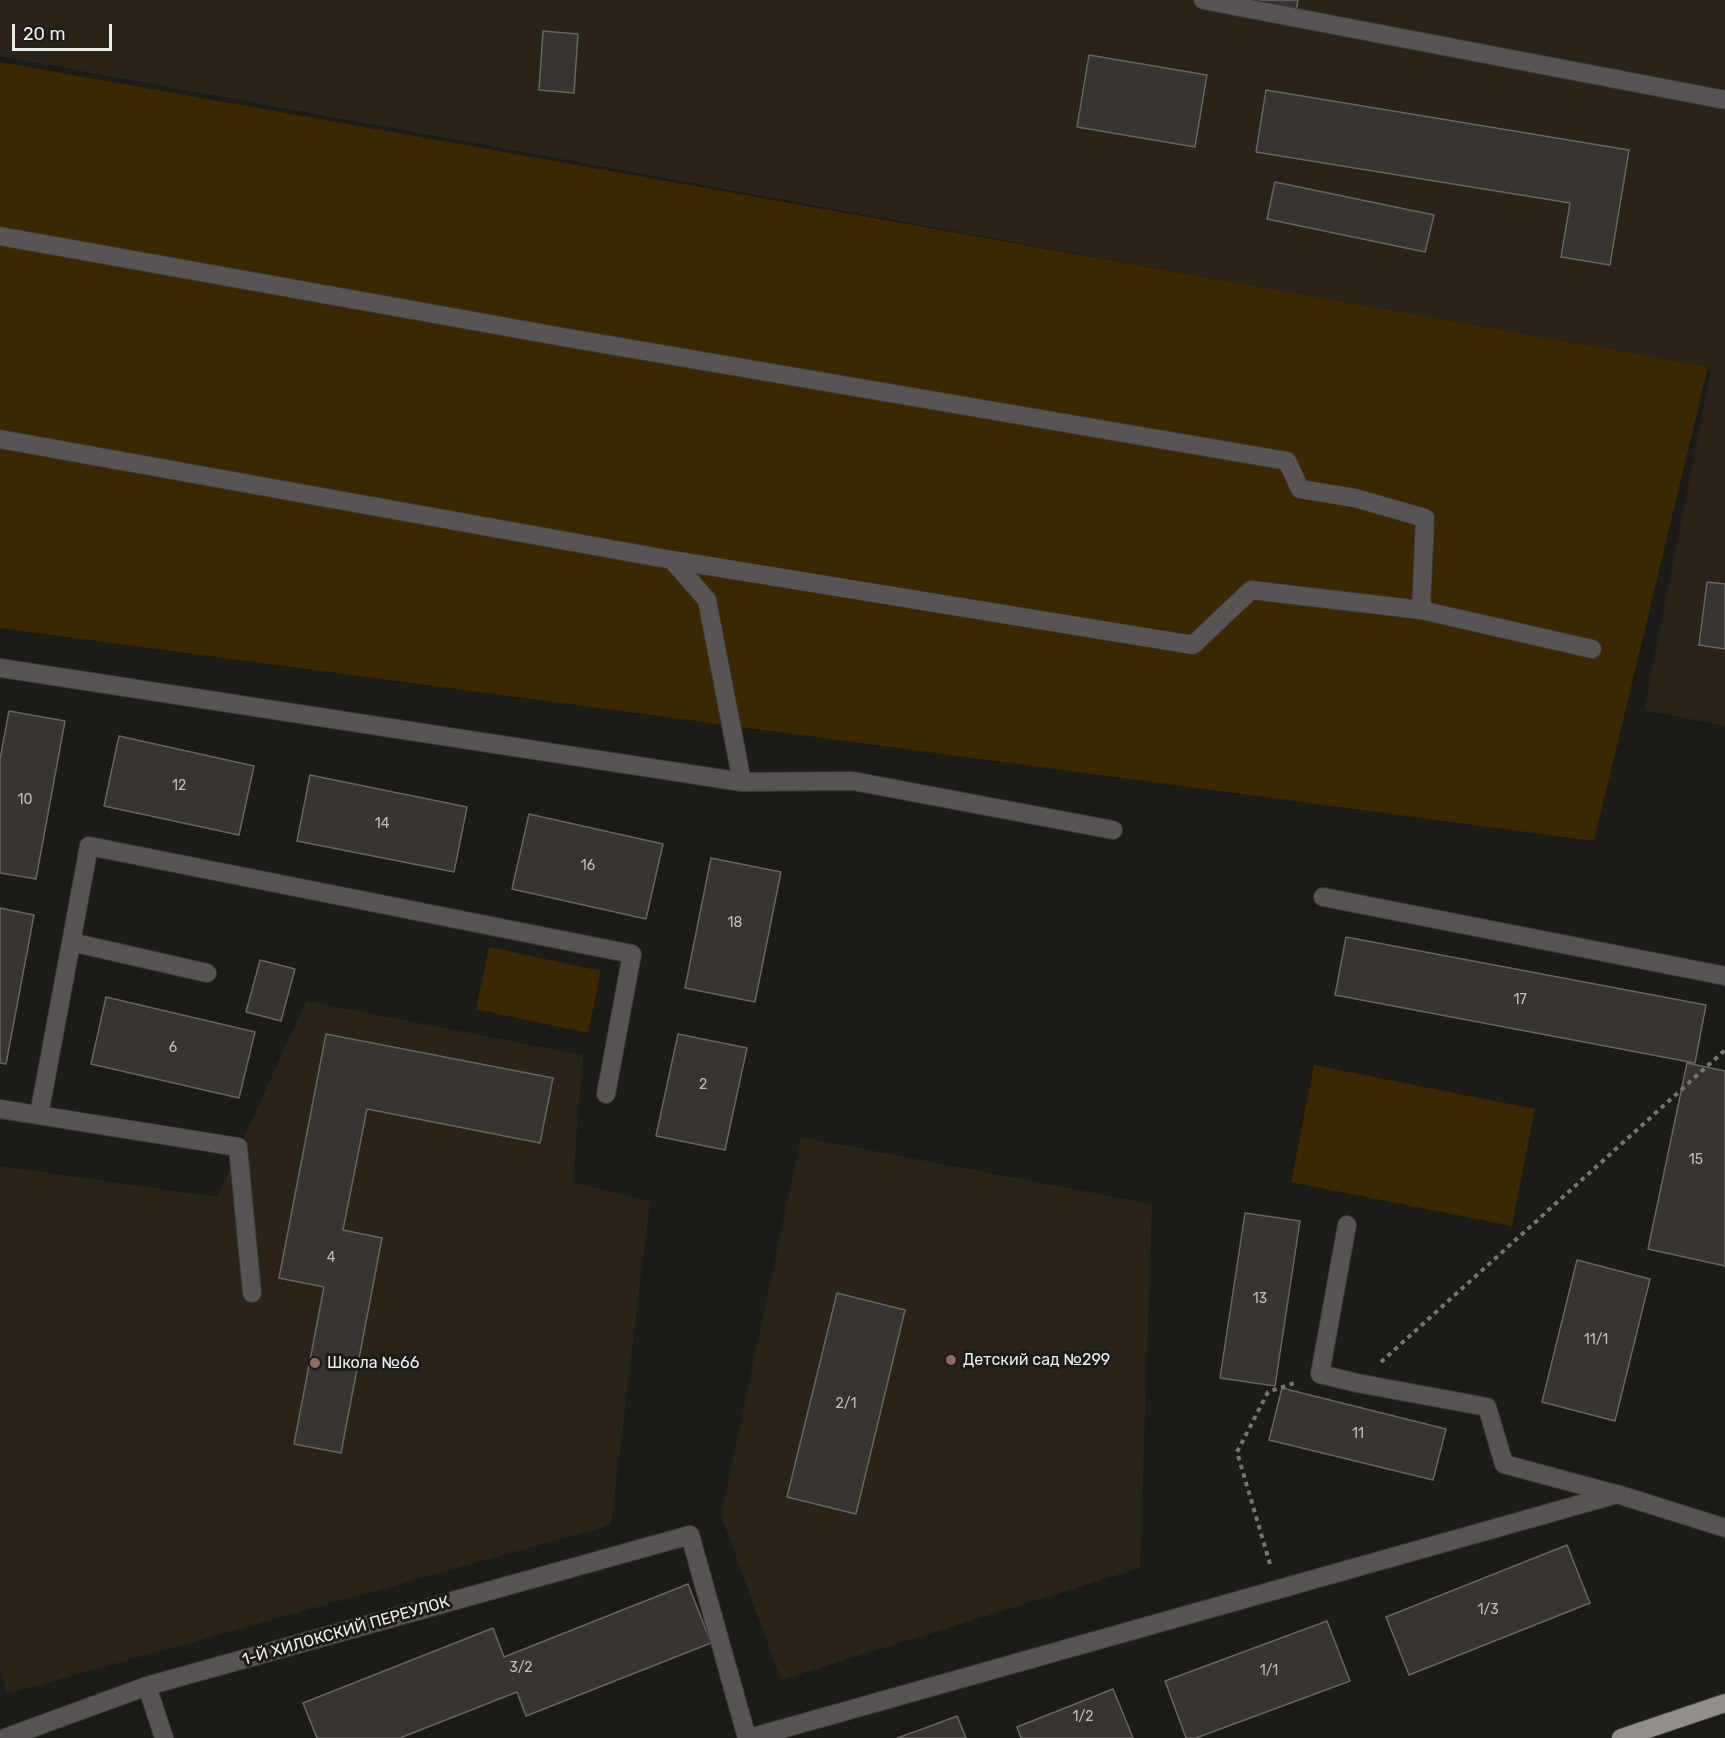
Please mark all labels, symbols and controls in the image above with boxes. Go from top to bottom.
scale bar [15,12,116,50]
text: 20 m [23,23,65,45]
house number: 12 [172,778,186,794]
house number: 10 [18,792,32,808]
house number: 14 [375,816,389,832]
house number: 16 [581,858,595,874]
house number: 18 [728,915,742,931]
house number: 17 [1513,992,1527,1008]
house number: 6 [169,1040,177,1056]
house number: 2 [699,1077,707,1093]
house number: 15 [1689,1152,1703,1168]
house number: 4 [327,1250,335,1266]
house number: 13 [1253,1291,1267,1307]
house number: 11/1 [1584,1332,1608,1348]
place label: Детский сад №299 [963,1350,1110,1370]
place label: Школа №66 [327,1353,419,1373]
marker: Детский сад №299 [944,1353,958,1367]
marker: Школа №66 [308,1356,322,1370]
house number: 2/1 [836,1396,856,1412]
house number: 11 [1352,1426,1364,1442]
street label: 1-Й ХИЛОКСКИЙ ПЕРЕУЛОК [240,1592,452,1670]
house number: 1/3 [1477,1602,1499,1618]
house number: 3/2 [509,1660,533,1676]
house number: 1/1 [1260,1663,1278,1679]
house number: 1/2 [1073,1709,1093,1725]

